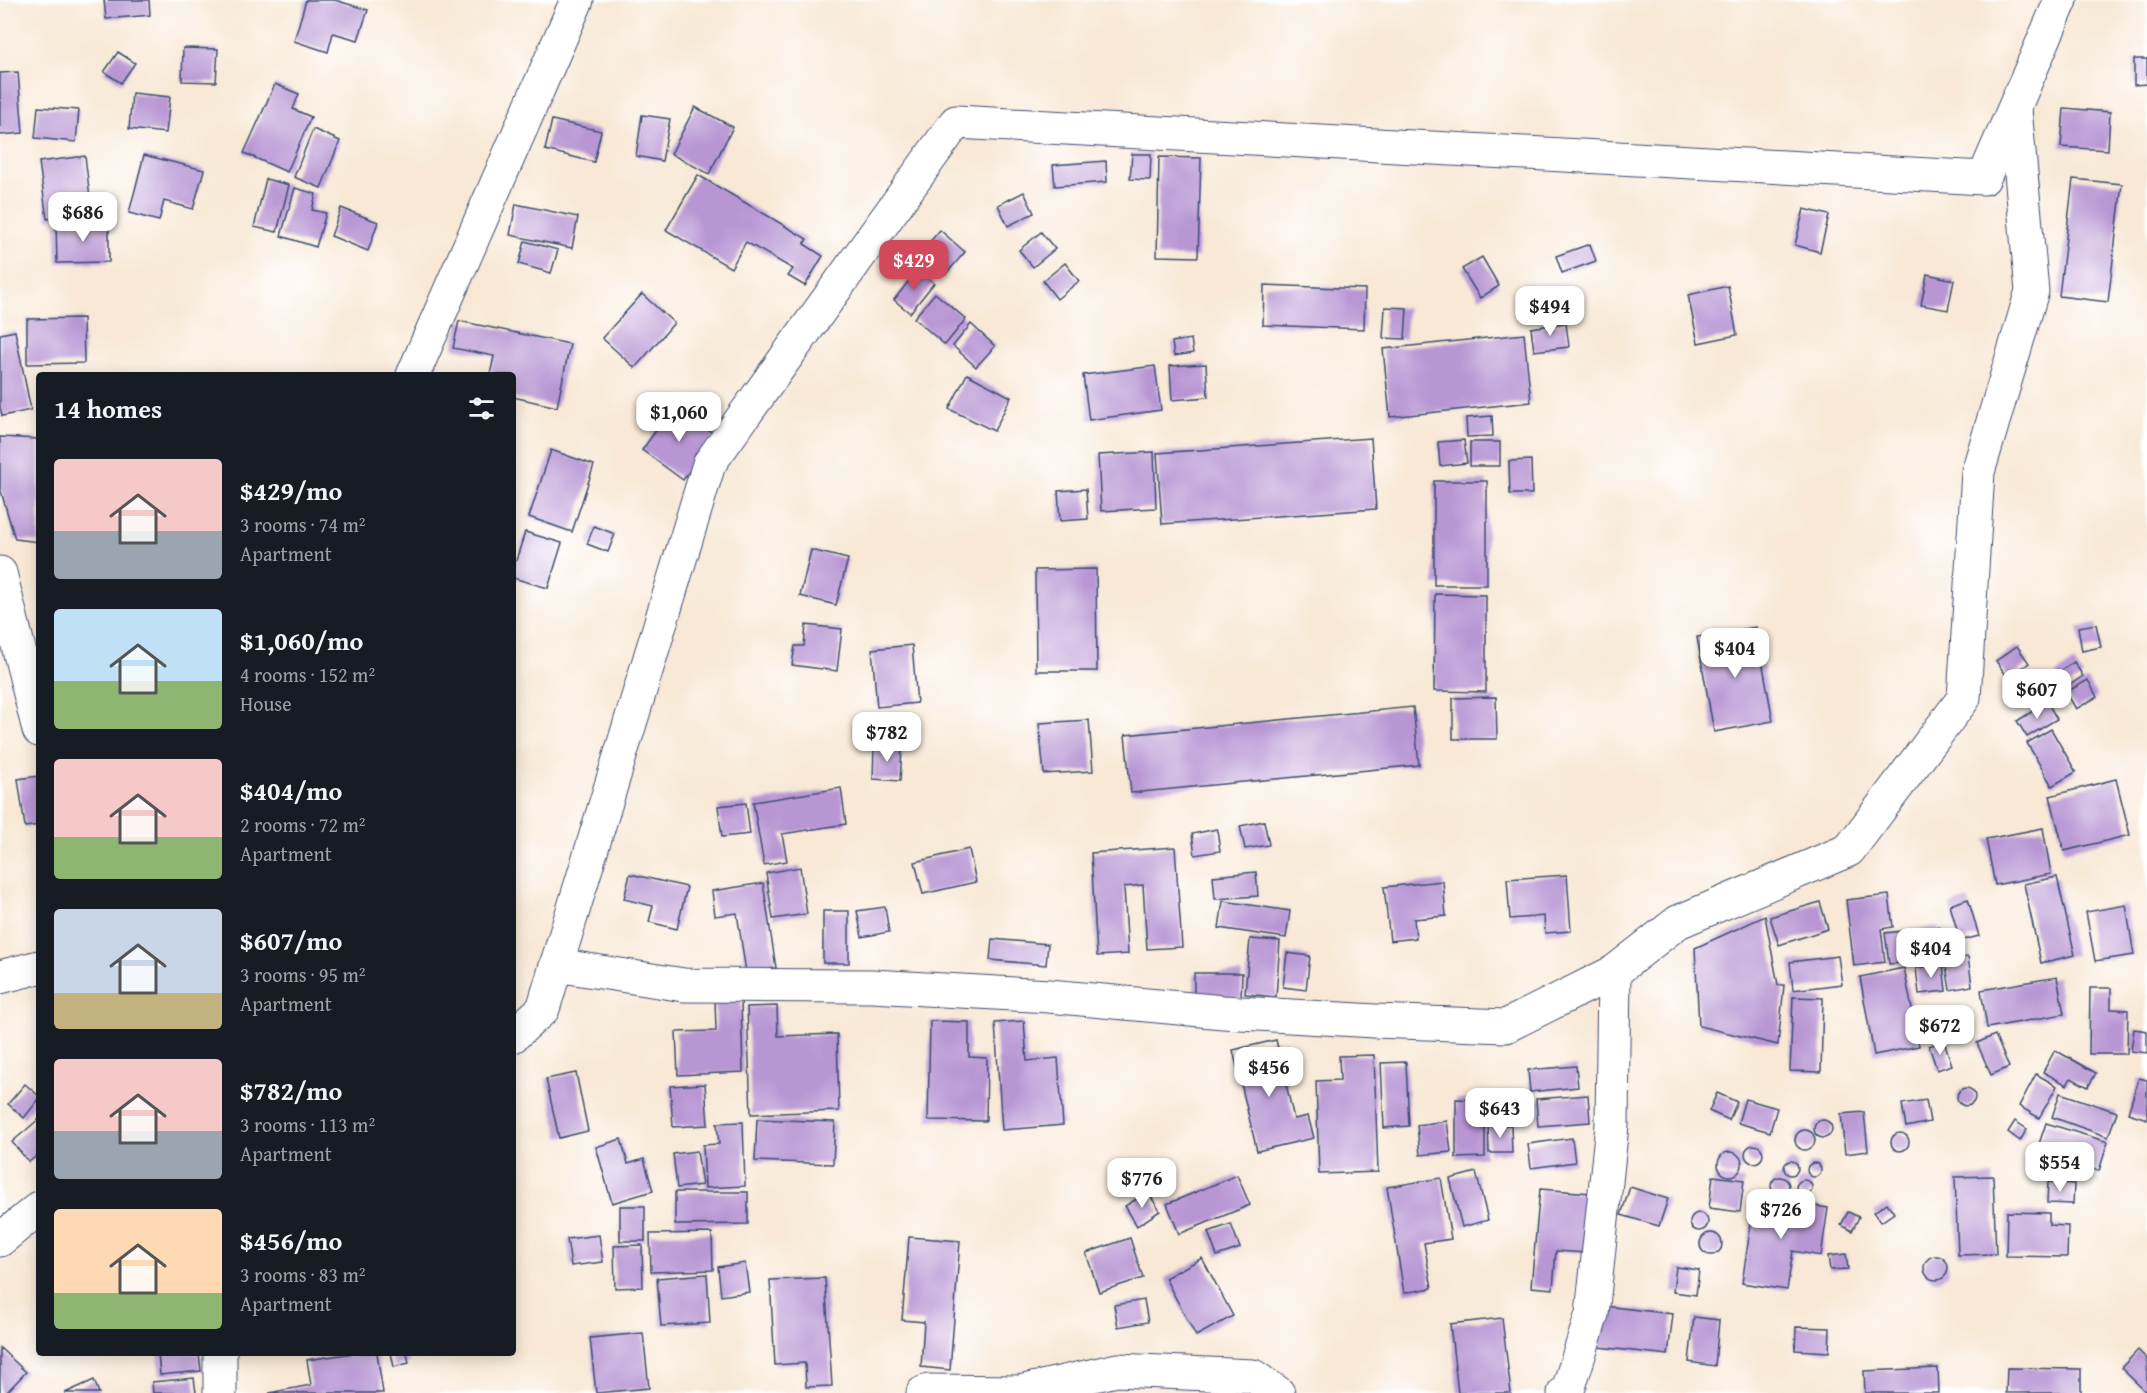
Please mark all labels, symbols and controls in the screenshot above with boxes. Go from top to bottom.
pin: $686 [47,192,119,243]
text: $686 [62,197,104,226]
pin: $429 [878,240,950,291]
text: $429 [893,245,935,274]
pin: $494 [1514,286,1586,337]
text: $494 [1529,291,1571,320]
text: 14 homes [54,389,162,428]
icon: filters [465,392,498,425]
pin: $1,060 [630,392,728,443]
text: $1,060 [650,397,708,426]
text: $429/mo [240,471,342,510]
icon: home [102,483,174,555]
text: 3 rooms · 74 m² [240,510,366,539]
text: Apartment [240,539,332,568]
text: $1,060/mo [240,621,363,660]
pin: $404 [1699,628,1771,679]
icon: home [102,633,174,705]
text: $404 [1714,633,1756,662]
text: 4 rooms · 152 m² [240,660,375,689]
pin: $607 [2001,669,2073,720]
text: $607 [2016,674,2058,703]
text: House [240,689,292,718]
pin: $782 [851,712,923,763]
text: $782 [866,717,908,746]
text: $404/mo [240,771,342,810]
icon: home [102,783,174,855]
text: 2 rooms · 72 m² [240,810,366,839]
text: Apartment [240,839,332,868]
text: $607/mo [240,921,342,960]
pin: $404 [1895,928,1967,979]
icon: home [102,933,174,1005]
text: $404 [1910,933,1952,962]
text: 3 rooms · 95 m² [240,960,366,989]
text: Apartment [240,989,332,1018]
pin: $672 [1904,1005,1976,1056]
text: $672 [1919,1010,1961,1039]
pin: $456 [1233,1047,1305,1098]
text: $456 [1248,1052,1290,1081]
text: $782/mo [240,1071,342,1110]
icon: home [102,1083,174,1155]
pin: $643 [1464,1088,1536,1139]
text: $643 [1479,1093,1521,1122]
text: 3 rooms · 113 m² [240,1110,375,1139]
text: Apartment [240,1139,332,1168]
pin: $554 [2024,1142,2096,1193]
text: $554 [2039,1147,2081,1176]
pin: $776 [1106,1158,1178,1209]
text: $776 [1121,1163,1163,1192]
pin: $726 [1745,1189,1817,1240]
text: $726 [1760,1194,1802,1223]
text: $456/mo [240,1221,342,1260]
icon: home [102,1233,174,1305]
text: 3 rooms · 83 m² [240,1260,366,1289]
text: Apartment [240,1289,332,1318]

